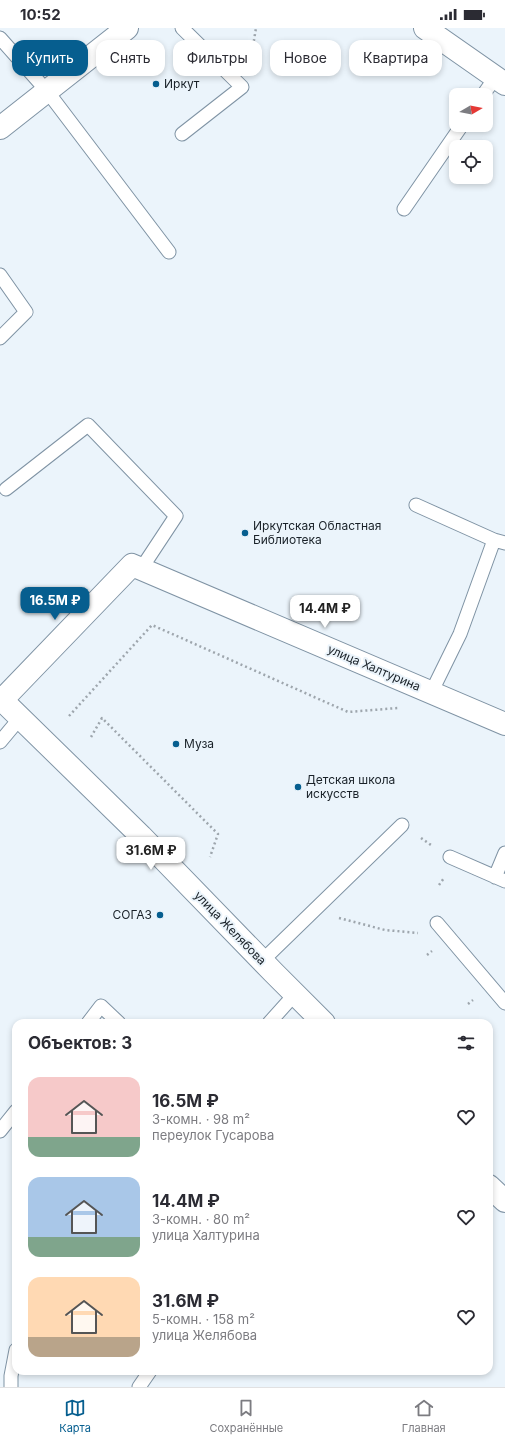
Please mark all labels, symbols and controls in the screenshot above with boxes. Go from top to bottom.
text: 10:52 [20,5,61,24]
chip: Купить [12,40,88,76]
chip: Снять [96,40,165,76]
chip: Фильтры [173,40,262,76]
chip: Новое [270,40,341,76]
chip: Квартира [349,40,442,76]
place label: Иркут [164,76,200,91]
marker: Иркут [151,79,161,89]
north arrow [449,88,493,132]
map controls [449,88,493,184]
button: locate [449,140,493,184]
place label: Иркутская Областная Библиотека [253,518,381,547]
marker: Иркутская Областная Библиотека [240,528,250,538]
pin: 16.5M ₽ [18,587,92,621]
text: 16.5M ₽ [29,592,81,608]
pin: 14.4M ₽ [288,595,362,629]
text: 14.4M ₽ [299,600,351,616]
street label: улица Халтурина [326,641,423,694]
place label: Муза [184,736,214,751]
marker: Муза [171,739,181,749]
place label: Детская школа искусств [306,772,395,801]
marker: Детская школа искусств [293,782,303,792]
pin: 31.6M ₽ [114,837,188,871]
text: 31.6M ₽ [125,842,177,858]
street label: улица Желябова [191,888,269,968]
place label: СОГАЗ [112,907,152,922]
marker: СОГАЗ [155,910,165,920]
icon: filters [455,1032,477,1054]
text: Объектов: 3 [28,1033,132,1053]
text: 16.5M ₽ [152,1091,219,1111]
icon: home [60,1093,108,1141]
icon: heart [455,1106,477,1128]
text: 3-комн. · 98 m² [152,1111,250,1127]
text: переулок Гусарова [152,1127,274,1143]
text: 14.4M ₽ [152,1191,220,1211]
icon: home [60,1193,108,1241]
icon: heart [455,1206,477,1228]
text: 3-комн. · 80 m² [152,1211,250,1227]
text: улица Халтурина [152,1227,260,1243]
text: 31.6M ₽ [152,1291,219,1311]
icon: home [60,1293,108,1341]
icon: heart [455,1306,477,1328]
text: 5-комн. · 158 m² [152,1311,255,1327]
text: улица Желябова [152,1327,257,1343]
tab: Карта [59,1397,91,1435]
tab: Сохранённые [209,1397,283,1435]
tab: Главная [402,1397,446,1435]

